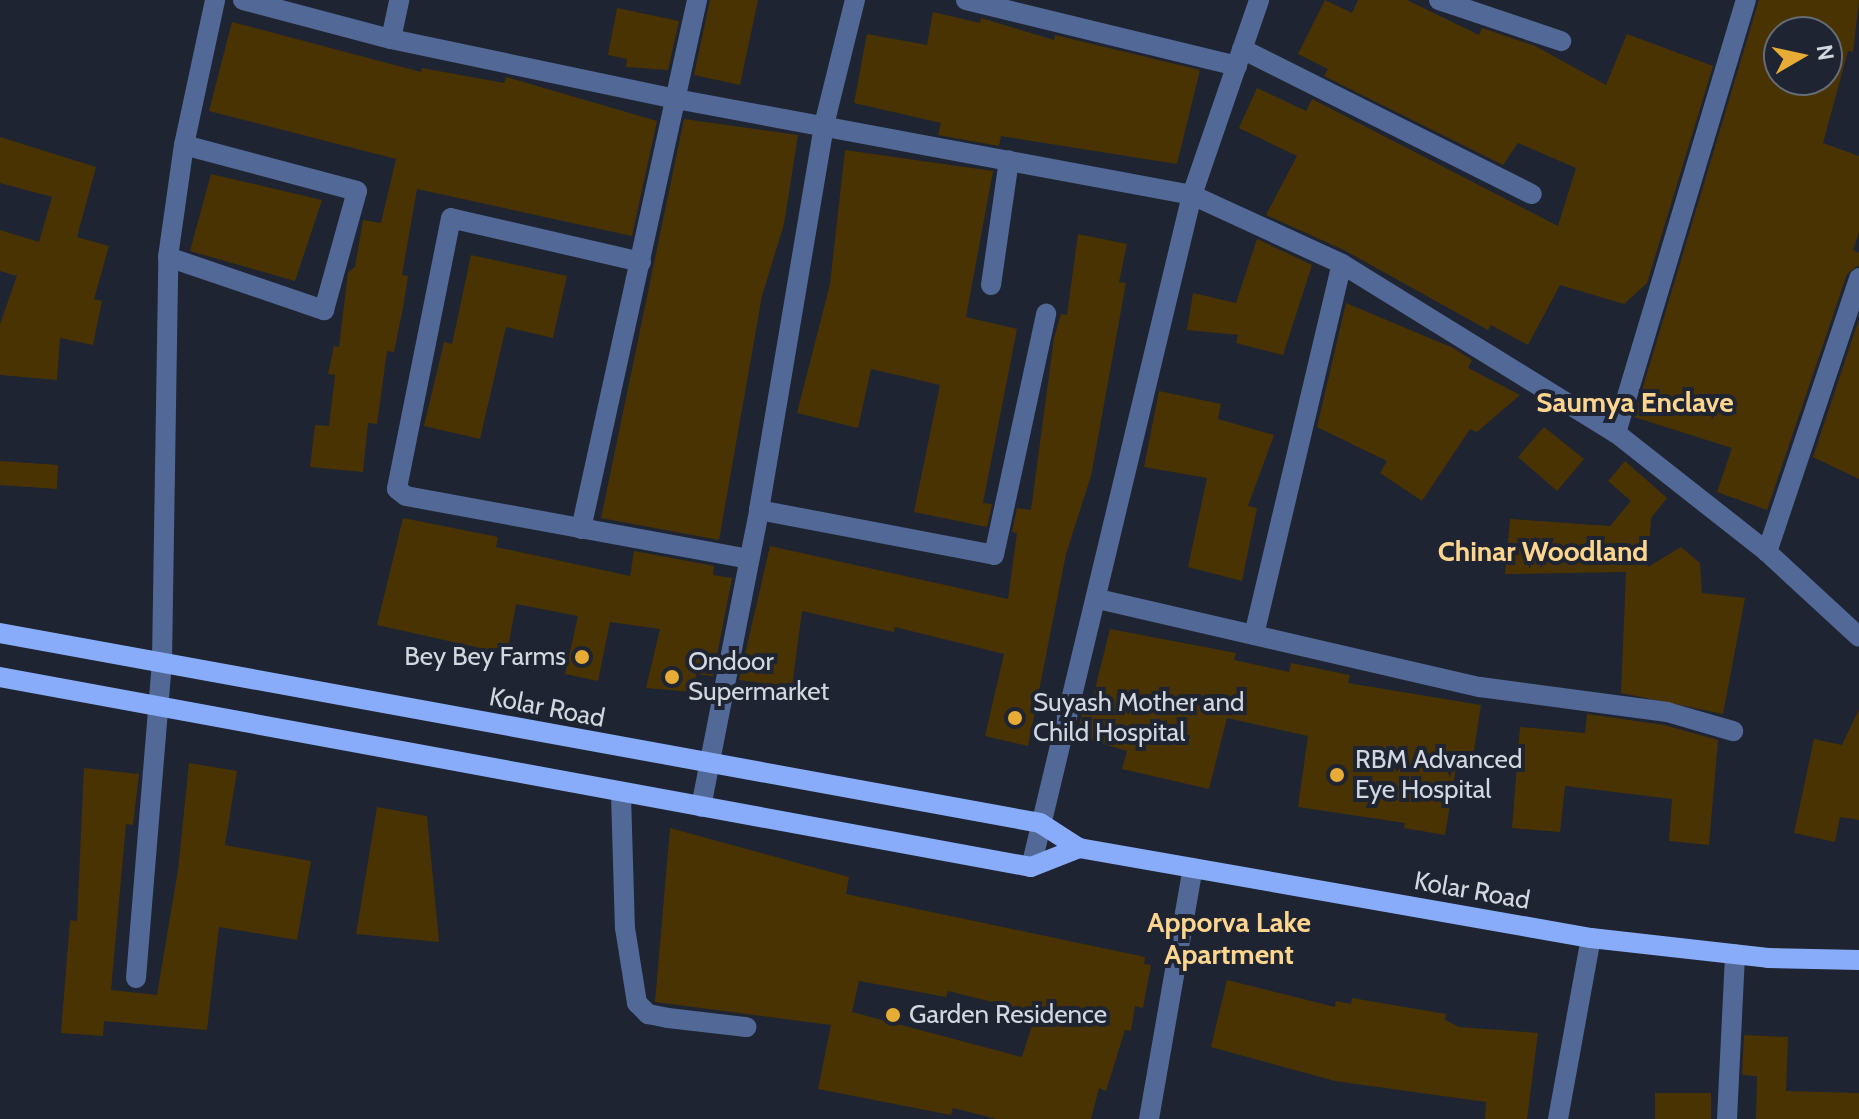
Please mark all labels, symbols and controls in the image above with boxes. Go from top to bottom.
north arrow [1763,16,1843,96]
text: N [1811,43,1840,62]
district label: Saumya Enclave [1536,385,1734,419]
district label: Chinar Woodland [1438,534,1648,568]
place label: Bey Bey Farms [404,641,566,673]
place label: Ondoor Supermarket [688,646,829,708]
marker: Bey Bey Farms [573,648,591,666]
marker: Ondoor Supermarket [663,668,681,686]
street label: Kolar Road [486,682,608,734]
place label: Suyash Mother and Child Hospital [1033,687,1244,748]
marker: Suyash Mother and Child Hospital [1004,707,1026,729]
place label: RBM Advanced Eye Hospital [1355,744,1522,806]
marker: RBM Advanced Eye Hospital [1326,764,1348,786]
street label: Kolar Road [1412,865,1532,917]
district label: Apporva Lake Apartment [1147,905,1311,971]
place label: Garden Residence [909,999,1107,1031]
marker: Garden Residence [884,1006,902,1024]

